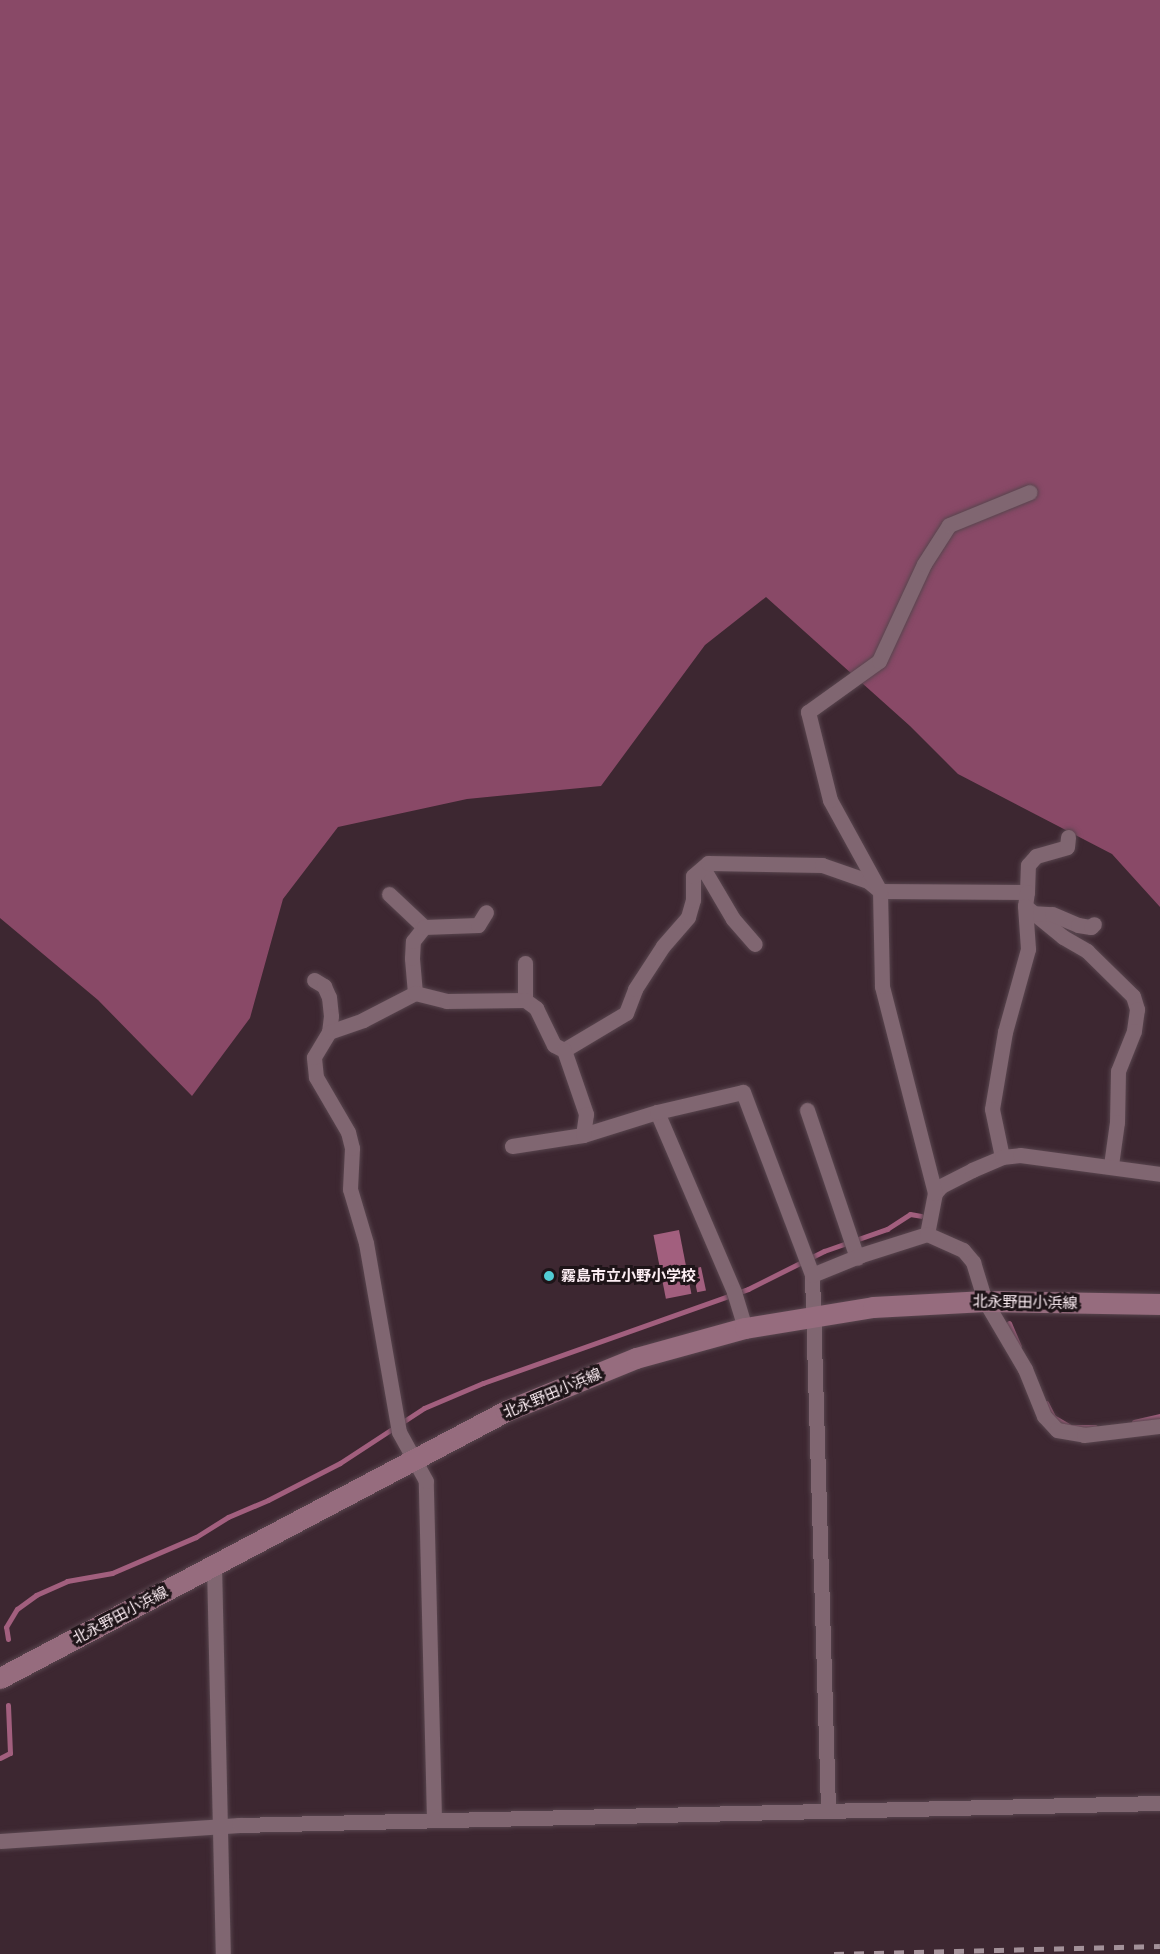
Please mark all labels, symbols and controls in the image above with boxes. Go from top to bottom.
place label: 霧島市立小野小学校 [561,1267,696,1285]
marker: 霧島市立小野小学校 [542,1269,556,1283]
street label: 北永野田小浜線 [972,1292,1078,1312]
street label: 北永野田小浜線 [500,1364,604,1422]
street label: 北永野田小浜線 [69,1582,171,1648]

